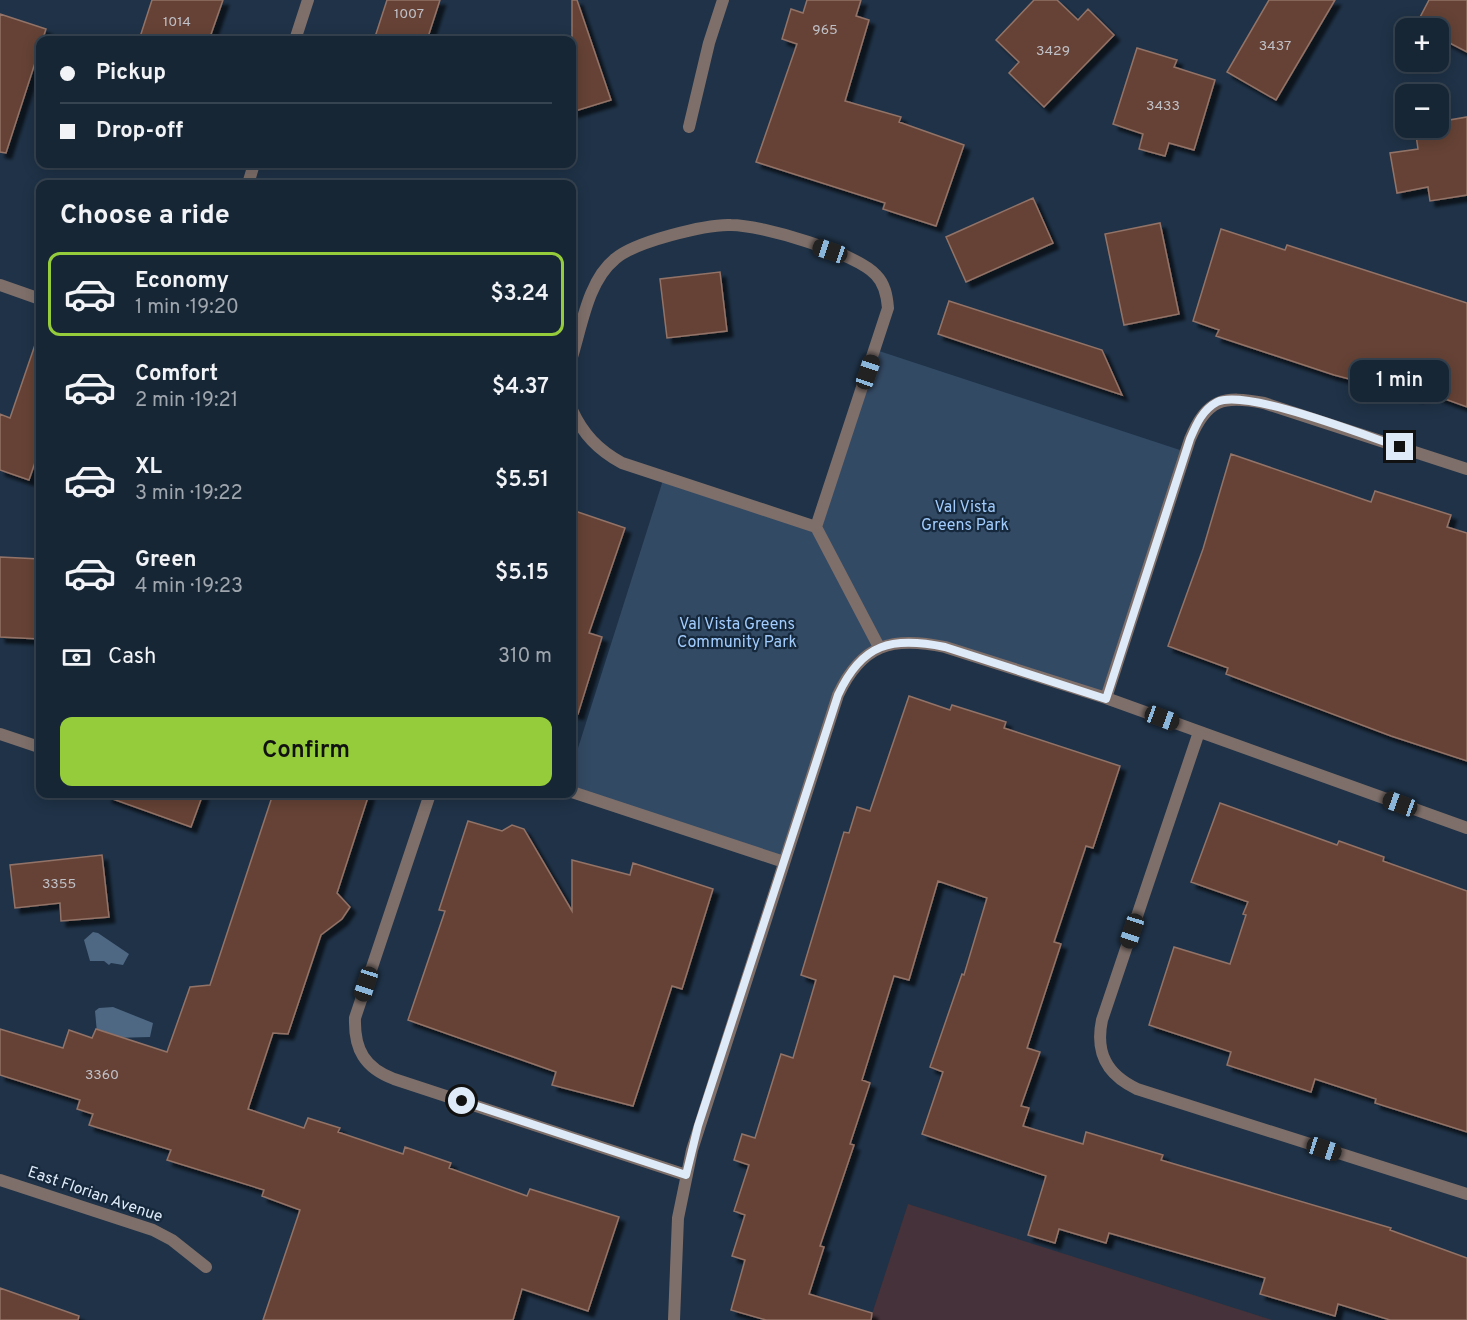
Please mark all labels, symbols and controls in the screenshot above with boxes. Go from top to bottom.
house number: 1007 [394,6,424,23]
house number: 1014 [163,14,191,31]
map controls [1395,18,1449,138]
button: + [1395,18,1449,72]
house number: 965 [812,22,838,39]
house number: 3437 [1259,38,1291,55]
house number: 3429 [1036,43,1070,60]
text: Pickup [96,60,166,87]
button: − [1395,84,1449,138]
house number: 3433 [1146,98,1180,115]
text: Drop-off [96,118,183,145]
text: Choose a ride [60,199,230,233]
car [810,237,850,265]
icon: car [63,267,117,321]
text: Economy [135,268,229,295]
text: $3.24 [490,281,549,308]
text: 1 min · 19:20 [135,295,239,321]
car [854,352,882,392]
icon: car [63,360,117,414]
callout: 1 min [1350,360,1450,402]
text: Comfort [135,361,218,388]
text: 1 min [1376,368,1423,394]
text: $4.37 [492,374,549,401]
text: 2 min · 19:21 [135,388,238,414]
route end [1386,433,1413,460]
icon: car [63,453,117,507]
text: XL [135,454,162,481]
text: $5.51 [495,467,549,494]
text: 3 min · 19:22 [135,481,243,507]
park label: Val Vista Greens Park [921,498,1009,536]
icon: car [63,546,117,600]
text: Green [135,547,197,574]
text: $5.15 [495,560,549,587]
text: 4 min · 19:23 [135,574,243,600]
park label: Val Vista Greens Community Park [677,615,797,653]
icon: cash [60,641,93,674]
text: Cash [108,644,157,671]
text: 310 m [498,644,552,670]
car [1142,703,1182,733]
button: Confirm [60,717,552,786]
car [1380,789,1420,819]
house number: 3355 [42,876,76,893]
car [1118,911,1146,951]
car [352,964,380,1004]
house number: 3360 [85,1067,119,1084]
route start [448,1087,475,1114]
car [1304,1135,1344,1163]
street label: East Florian Avenue [25,1163,165,1227]

